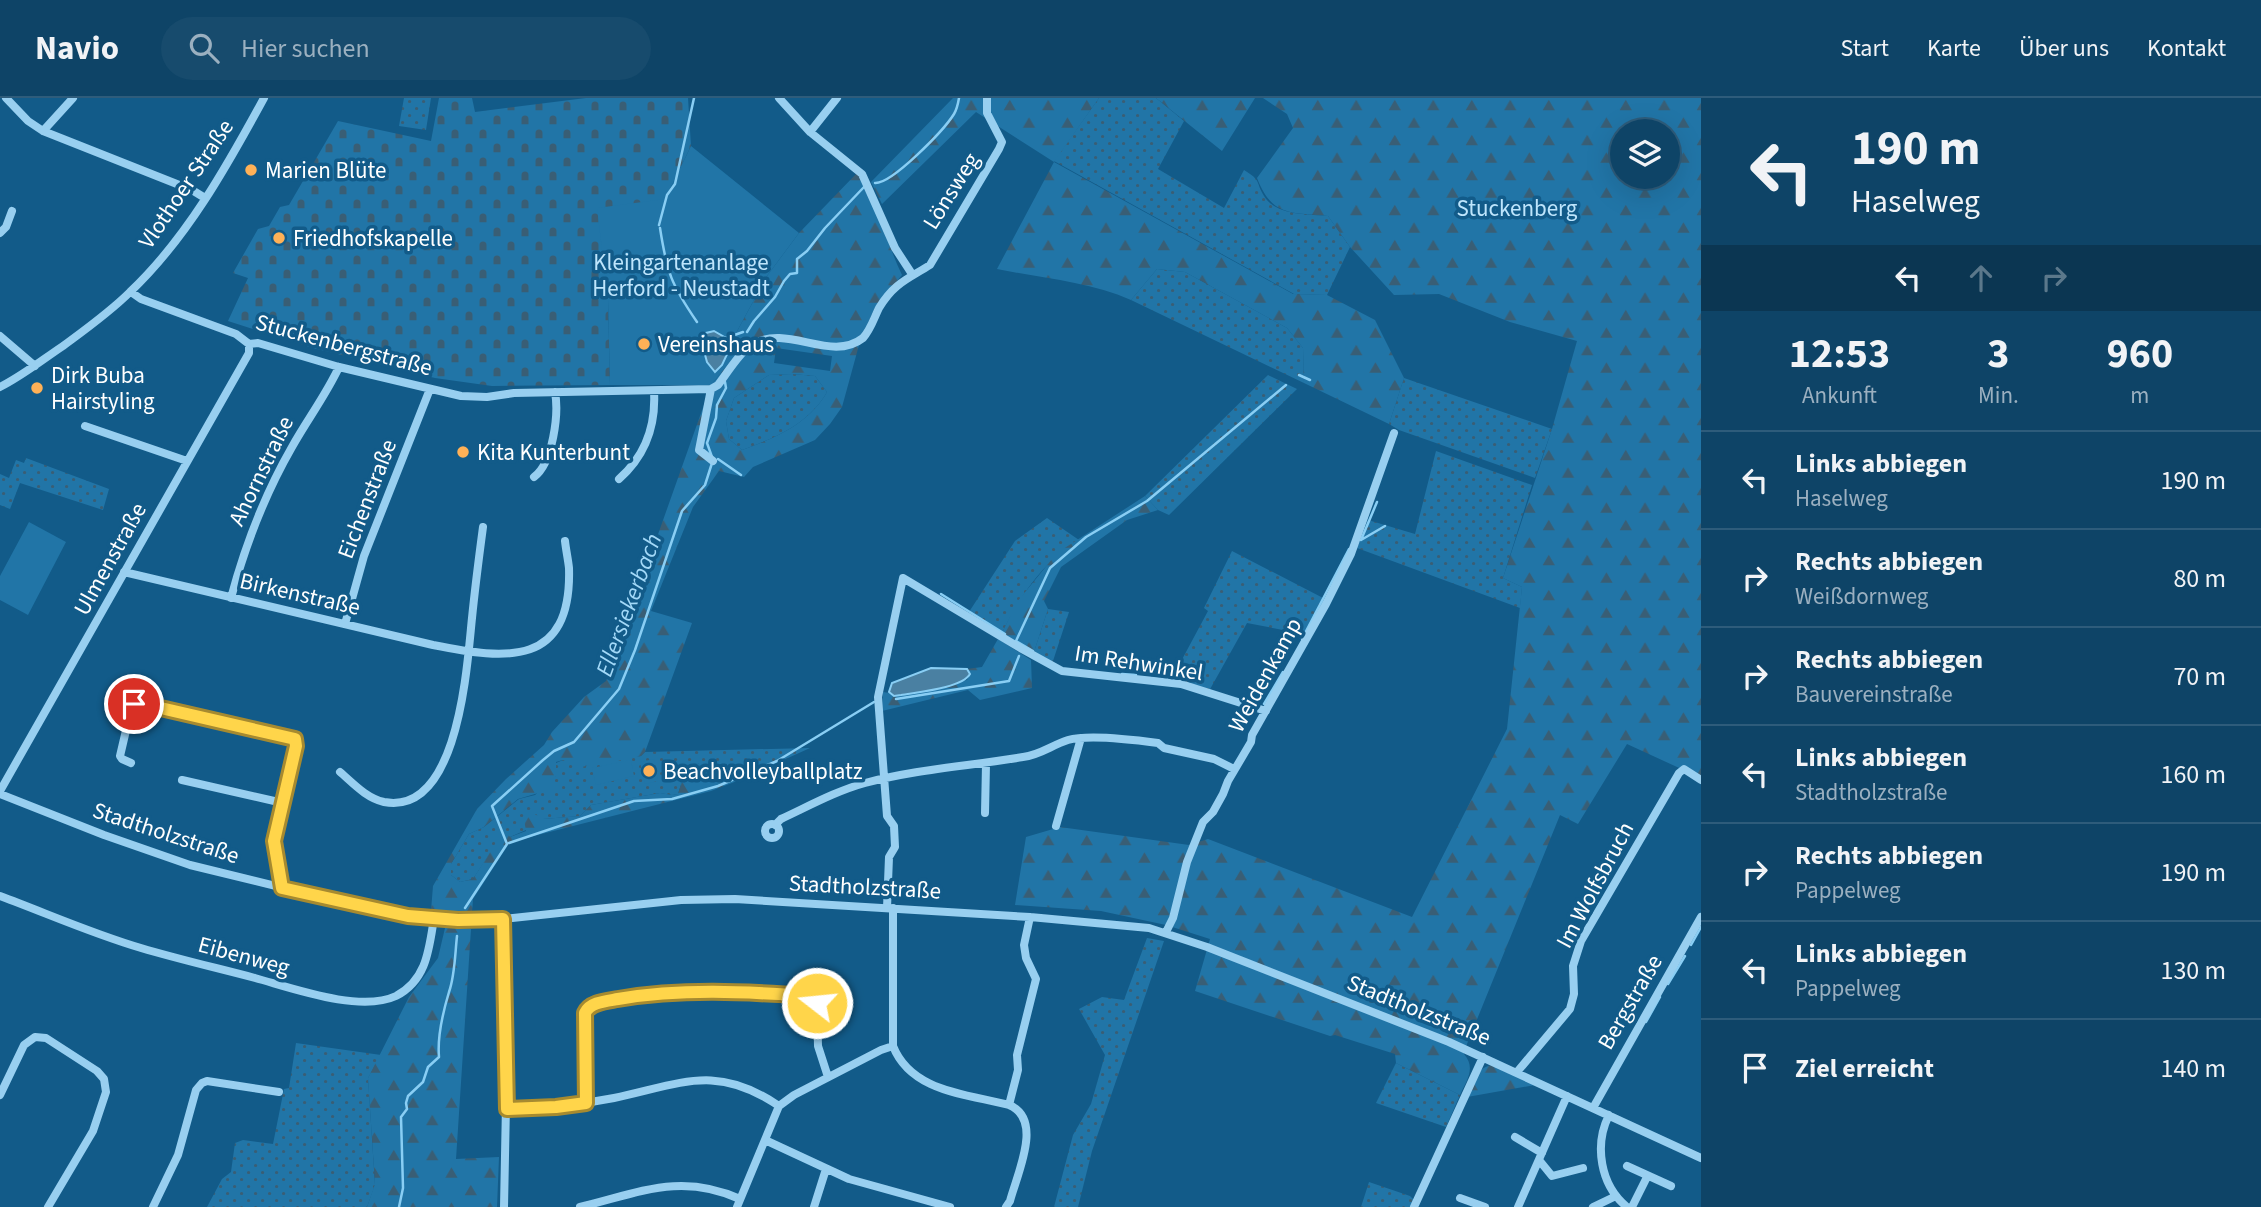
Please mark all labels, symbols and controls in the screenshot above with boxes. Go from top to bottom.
search box [161,17,651,80]
text: Navio [35,25,119,72]
icon: search [185,29,223,67]
text: Hier suchen [241,30,370,67]
text: Start [1841,31,1889,66]
text: Karte [1927,31,1981,66]
text: Über uns [2019,31,2109,66]
text: Kontakt [2147,31,2226,66]
street label: Vlothoer Straße [130,113,242,255]
text: 190 m [1851,114,1980,184]
map controls [1610,119,1680,189]
button: layers [1610,119,1680,189]
icon: left [1736,126,1827,217]
street label: Lönsweg [915,146,988,236]
place label: Marien Blüte [265,154,386,187]
marker: Marien Blüte [243,162,259,178]
text: Haselweg [1851,179,1980,225]
park label: Stuckenberg [1457,192,1578,225]
place label: Friedhofskapelle [293,222,453,255]
marker: Friedhofskapelle [271,230,287,246]
park label: Kleingartenanlage Herford - Neustadt [592,246,770,305]
icon: left [1889,259,1927,297]
icon: ahead [1962,259,2000,297]
icon: right [2035,259,2073,297]
street label: Stuckenbergstraße [252,306,436,384]
text: 12:53 [1789,324,1890,384]
text: 3 [1987,324,2009,384]
text: 960 [2107,324,2173,384]
place label: Vereinshaus [658,328,774,361]
marker: Vereinshaus [636,336,652,352]
place label: Dirk Buba Hairstyling [51,359,155,418]
text: Ankunft [1802,379,1877,412]
text: Min. [1978,379,2019,412]
text: m [2130,379,2149,412]
marker: Dirk Buba Hairstyling [29,380,45,396]
street label: Ahornstraße [220,410,302,532]
street label: Eichenstraße [329,435,405,563]
place label: Kita Kunterbunt [477,436,630,469]
marker: Kita Kunterbunt [455,444,471,460]
text: Links abbiegen [1795,445,1967,482]
icon: left [1736,461,1774,499]
text: 190 m [2160,462,2226,499]
text: Haselweg [1795,482,1888,515]
street label: Ulmenstraße [65,497,155,621]
water label: Ellersiekerbach [587,529,671,681]
text: Rechts abbiegen [1795,543,1983,580]
icon: right [1736,559,1774,597]
text: 80 m [2173,560,2226,597]
street label: Birkenstraße [236,564,364,624]
text: Weißdornweg [1795,580,1928,613]
street label: Weidenkamp [1220,612,1310,738]
street label: Im Rehwinkel [1072,637,1206,689]
text: Rechts abbiegen [1795,641,1983,678]
icon: right [1736,657,1774,695]
text: 70 m [2173,658,2226,695]
pin [104,674,164,734]
text: Bauvereinstraße [1795,678,1953,711]
icon: arrive [115,685,153,723]
text: Links abbiegen [1795,739,1967,776]
place label: Beachvolleyballplatz [663,755,863,788]
icon: left [1736,755,1774,793]
text: 160 m [2160,756,2226,793]
marker: Beachvolleyballplatz [641,763,657,779]
text: Stadtholzstraße [1795,776,1947,809]
street label: Stadtholzstraße [88,794,244,872]
street label: Im Wolfsbruch [1548,816,1642,954]
text: Rechts abbiegen [1795,837,1983,874]
icon: right [1736,853,1774,891]
text: 190 m [2160,854,2226,891]
street label: Stadtholzstraße [788,867,942,907]
text: Pappelweg [1795,874,1901,907]
street label: Eibenweg [194,928,294,984]
text: Links abbiegen [1795,935,1967,972]
street label: Bergstraße [1589,948,1671,1056]
icon: left [1736,951,1774,989]
text: 130 m [2160,952,2226,989]
position arrow [780,966,854,1040]
street label: Stadtholzstraße [1342,966,1496,1054]
text: Pappelweg [1795,972,1901,1005]
icon: arrive [1736,1049,1774,1087]
text: Ziel erreicht [1795,1050,1934,1087]
text: 140 m [2160,1050,2226,1087]

